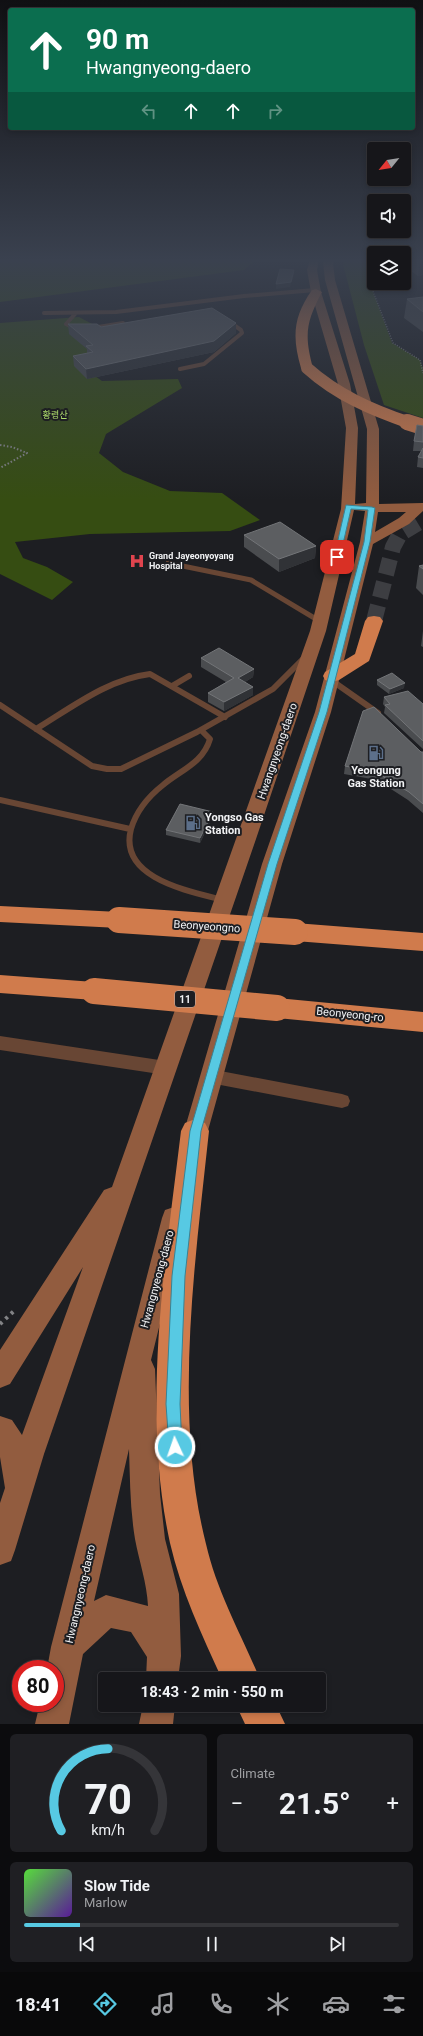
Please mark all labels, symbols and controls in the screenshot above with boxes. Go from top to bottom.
text: 90 m [86,23,149,56]
icon: ahead [20,24,72,76]
text: Hwangnyeong-daero [86,57,251,78]
icon: left [138,100,160,122]
icon: ahead [180,100,202,122]
icon: ahead [222,100,244,122]
icon: right [264,100,286,122]
north arrow [367,142,411,186]
map controls [367,142,411,290]
button: sound [367,194,411,238]
button: layers [367,246,411,290]
park label: 황령산 [43,410,68,420]
pin [320,540,354,574]
icon: arrive [326,546,348,568]
place label: Grand Jayeonyoyang Hospital [149,551,234,571]
hospital icon: Grand Jayeonyoyang Hospital [128,552,146,570]
street label: Hwangnyeong-daero [255,701,300,801]
fuel station icon: Yeongung Gas Station [367,744,385,762]
place label: Yeongung Gas Station [347,764,405,790]
place label: Yongso Gas Station [205,811,264,837]
fuel station icon: Yongso Gas Station [184,814,202,832]
street label: Beonyeongno [173,918,241,935]
road number: 11 [175,991,195,1007]
street label: Beonyeong-ro [316,1005,384,1024]
street label: Hwangnyeong-daero [138,1229,177,1330]
position arrow [154,1426,196,1468]
street label: Hwangnyeong-daero [63,1544,98,1645]
speed limit sign: 80 [12,1660,64,1712]
text: 18:43 · 2 min · 550 m [141,1683,283,1701]
text: Climate [231,1766,275,1781]
text: 70 [84,1775,132,1824]
text: 21.5° [279,1786,351,1821]
text: − [231,1791,243,1816]
text: + [387,1791,399,1816]
text: km/h [91,1822,125,1838]
text: Slow Tide [84,1877,150,1895]
text: Marlow [84,1895,127,1910]
icon: previous [76,1933,98,1955]
icon: pause [201,1933,223,1955]
icon: next [326,1933,348,1955]
icon: directions [91,1990,119,2018]
icon: music [149,1990,177,2018]
icon: phone [207,1990,235,2018]
icon: climate [264,1990,292,2018]
icon: car [322,1990,350,2018]
icon: filters [380,1990,408,2018]
text: 18:41 [15,1994,61,2015]

